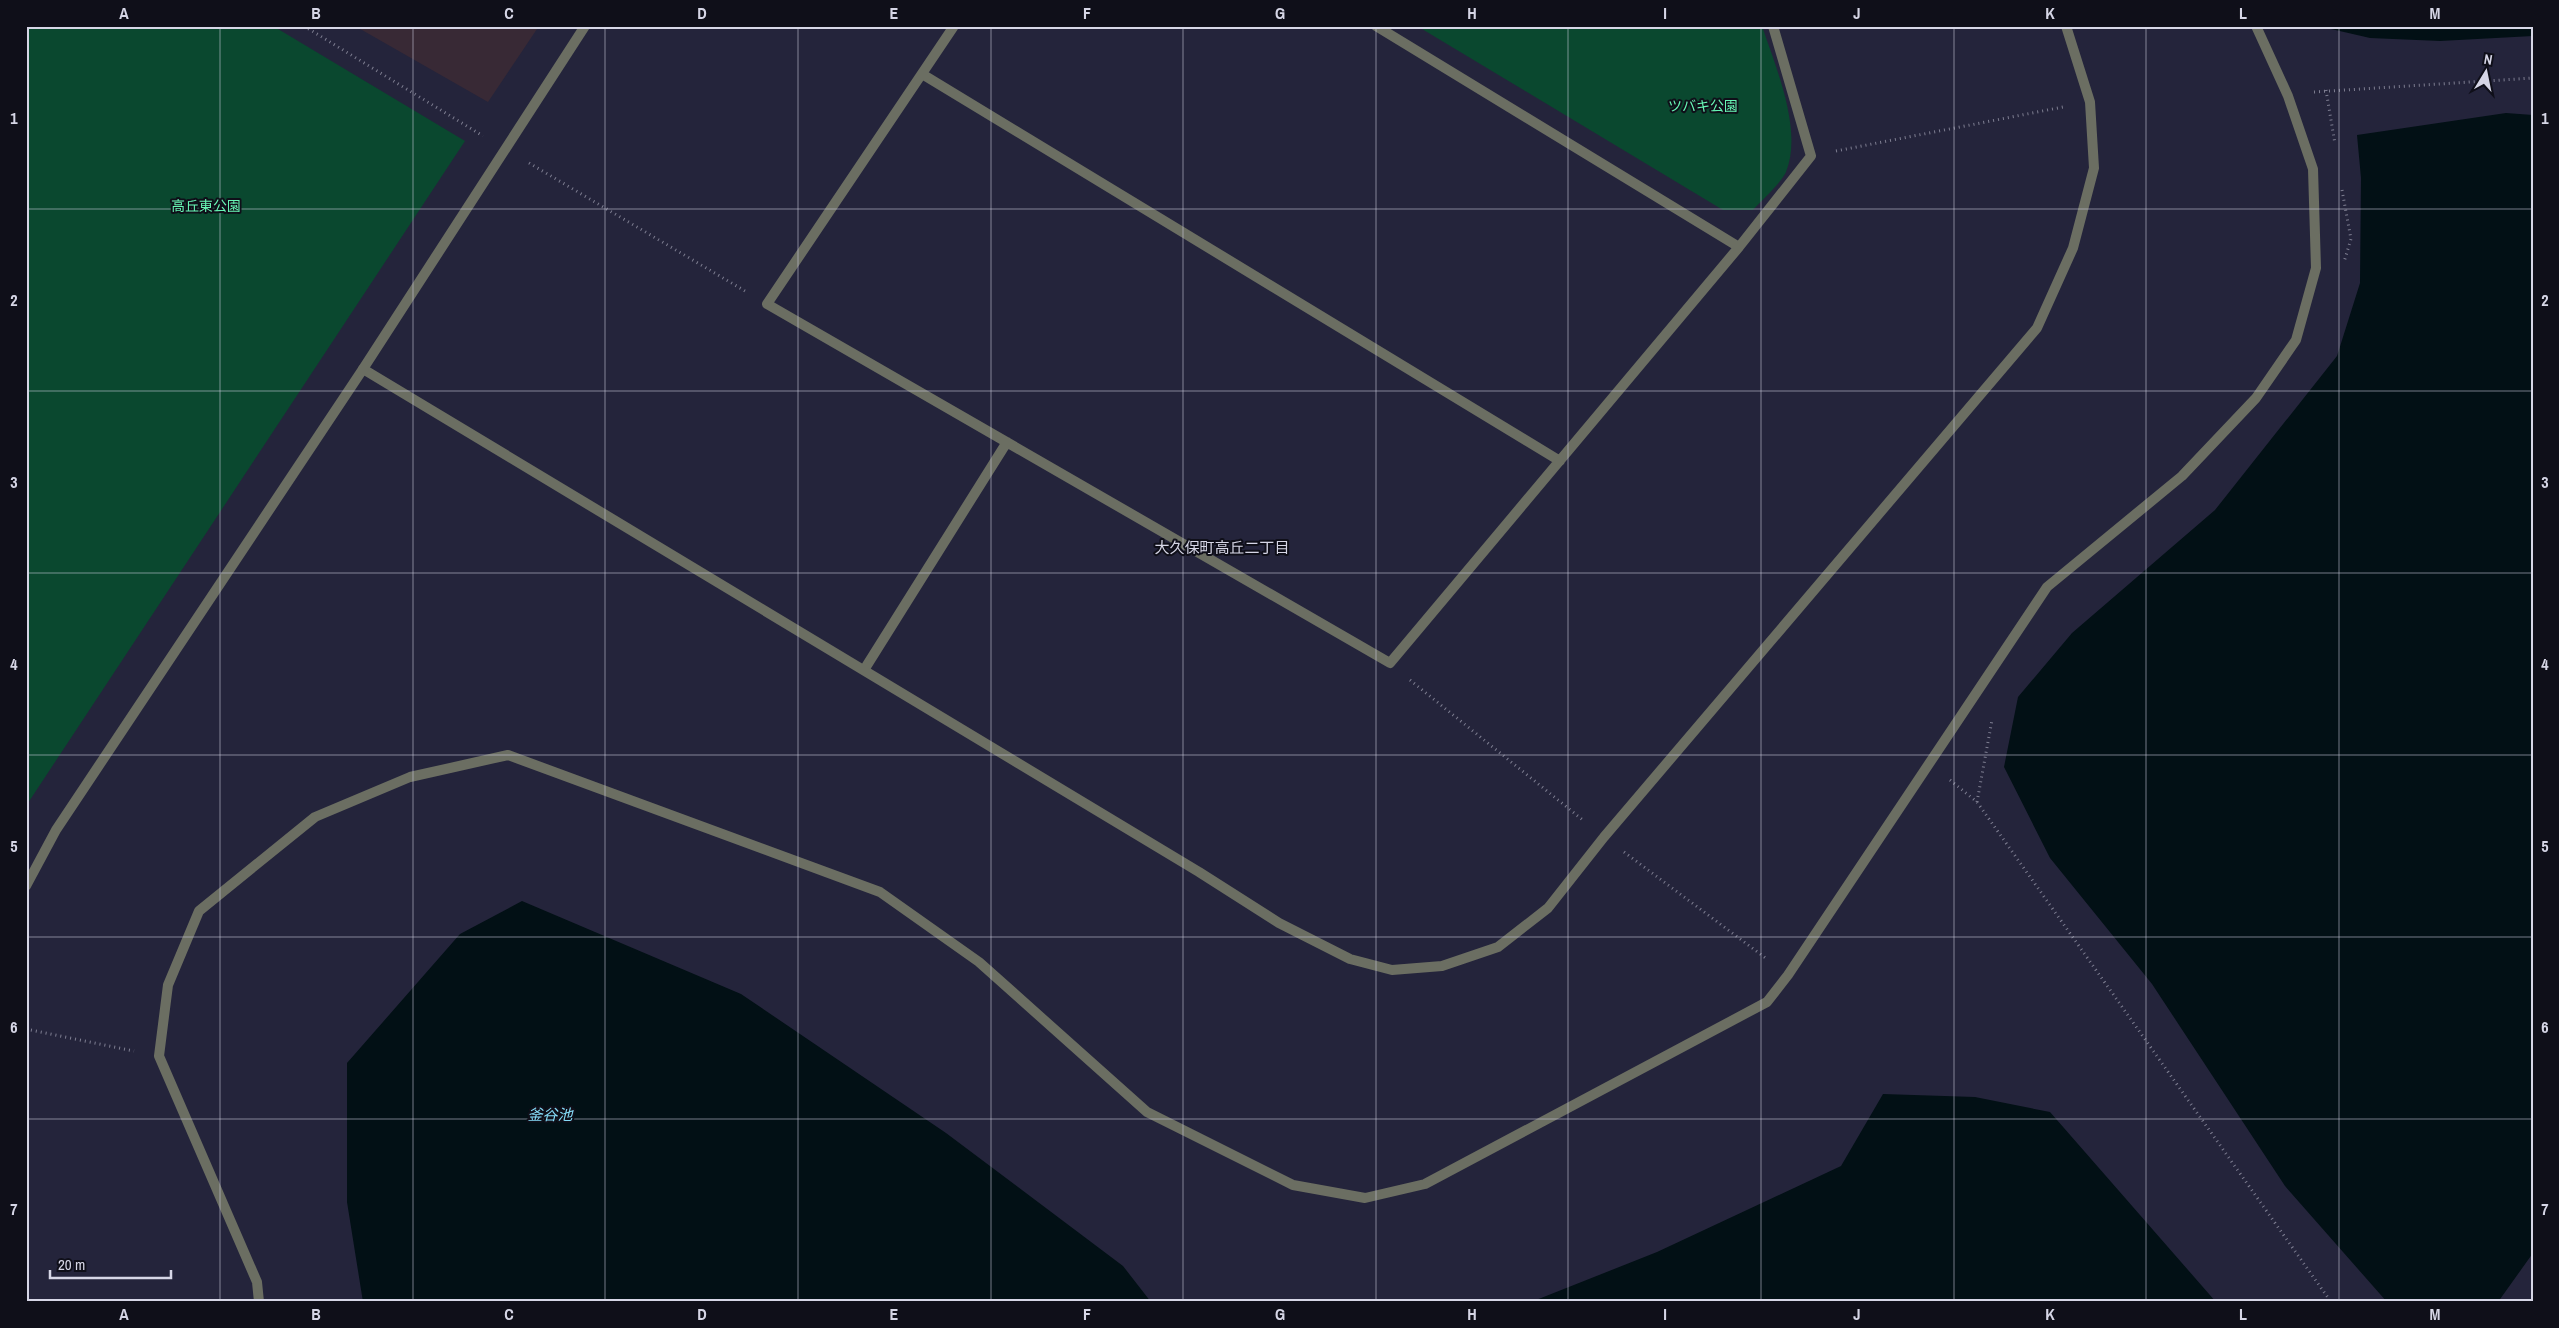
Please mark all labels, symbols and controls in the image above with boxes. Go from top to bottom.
text: A [119,2,129,24]
text: B [311,2,321,24]
text: C [504,2,514,24]
text: D [697,2,707,24]
text: E [890,2,899,24]
text: F [1083,2,1091,24]
text: G [1275,2,1285,24]
text: H [1467,2,1477,24]
text: I [1663,2,1667,24]
text: J [1853,2,1861,24]
text: K [2045,2,2055,24]
text: L [2239,2,2247,24]
text: M [2430,2,2441,24]
north arrow [2462,48,2512,98]
text: N [2483,50,2494,69]
park label: ツバキ公園 [1668,97,1738,115]
text: 1 [10,107,18,129]
text: 1 [2541,107,2549,129]
park label: 高丘東公園 [171,197,241,215]
text: 2 [10,289,18,311]
text: 2 [2541,289,2549,311]
text: 3 [10,471,18,493]
text: 3 [2541,471,2549,493]
district label: 大久保町高丘二丁目 [1154,537,1290,558]
text: 4 [10,653,18,675]
text: 4 [2541,653,2549,675]
text: 5 [10,835,18,857]
text: 5 [2541,835,2549,857]
text: 6 [10,1016,18,1038]
text: 6 [2541,1016,2549,1038]
water label: 釜谷池 [527,1104,574,1125]
text: 7 [10,1198,18,1220]
text: 7 [2541,1198,2549,1220]
scale bar [50,1248,171,1280]
text: 20 m [58,1254,85,1275]
text: A [119,1303,129,1325]
text: B [311,1303,321,1325]
text: C [504,1303,514,1325]
text: D [697,1303,707,1325]
text: E [890,1303,899,1325]
text: F [1083,1303,1091,1325]
text: G [1275,1303,1285,1325]
text: H [1467,1303,1477,1325]
text: I [1663,1303,1667,1325]
text: J [1853,1303,1861,1325]
text: K [2045,1303,2055,1325]
text: L [2239,1303,2247,1325]
text: M [2430,1303,2441,1325]

